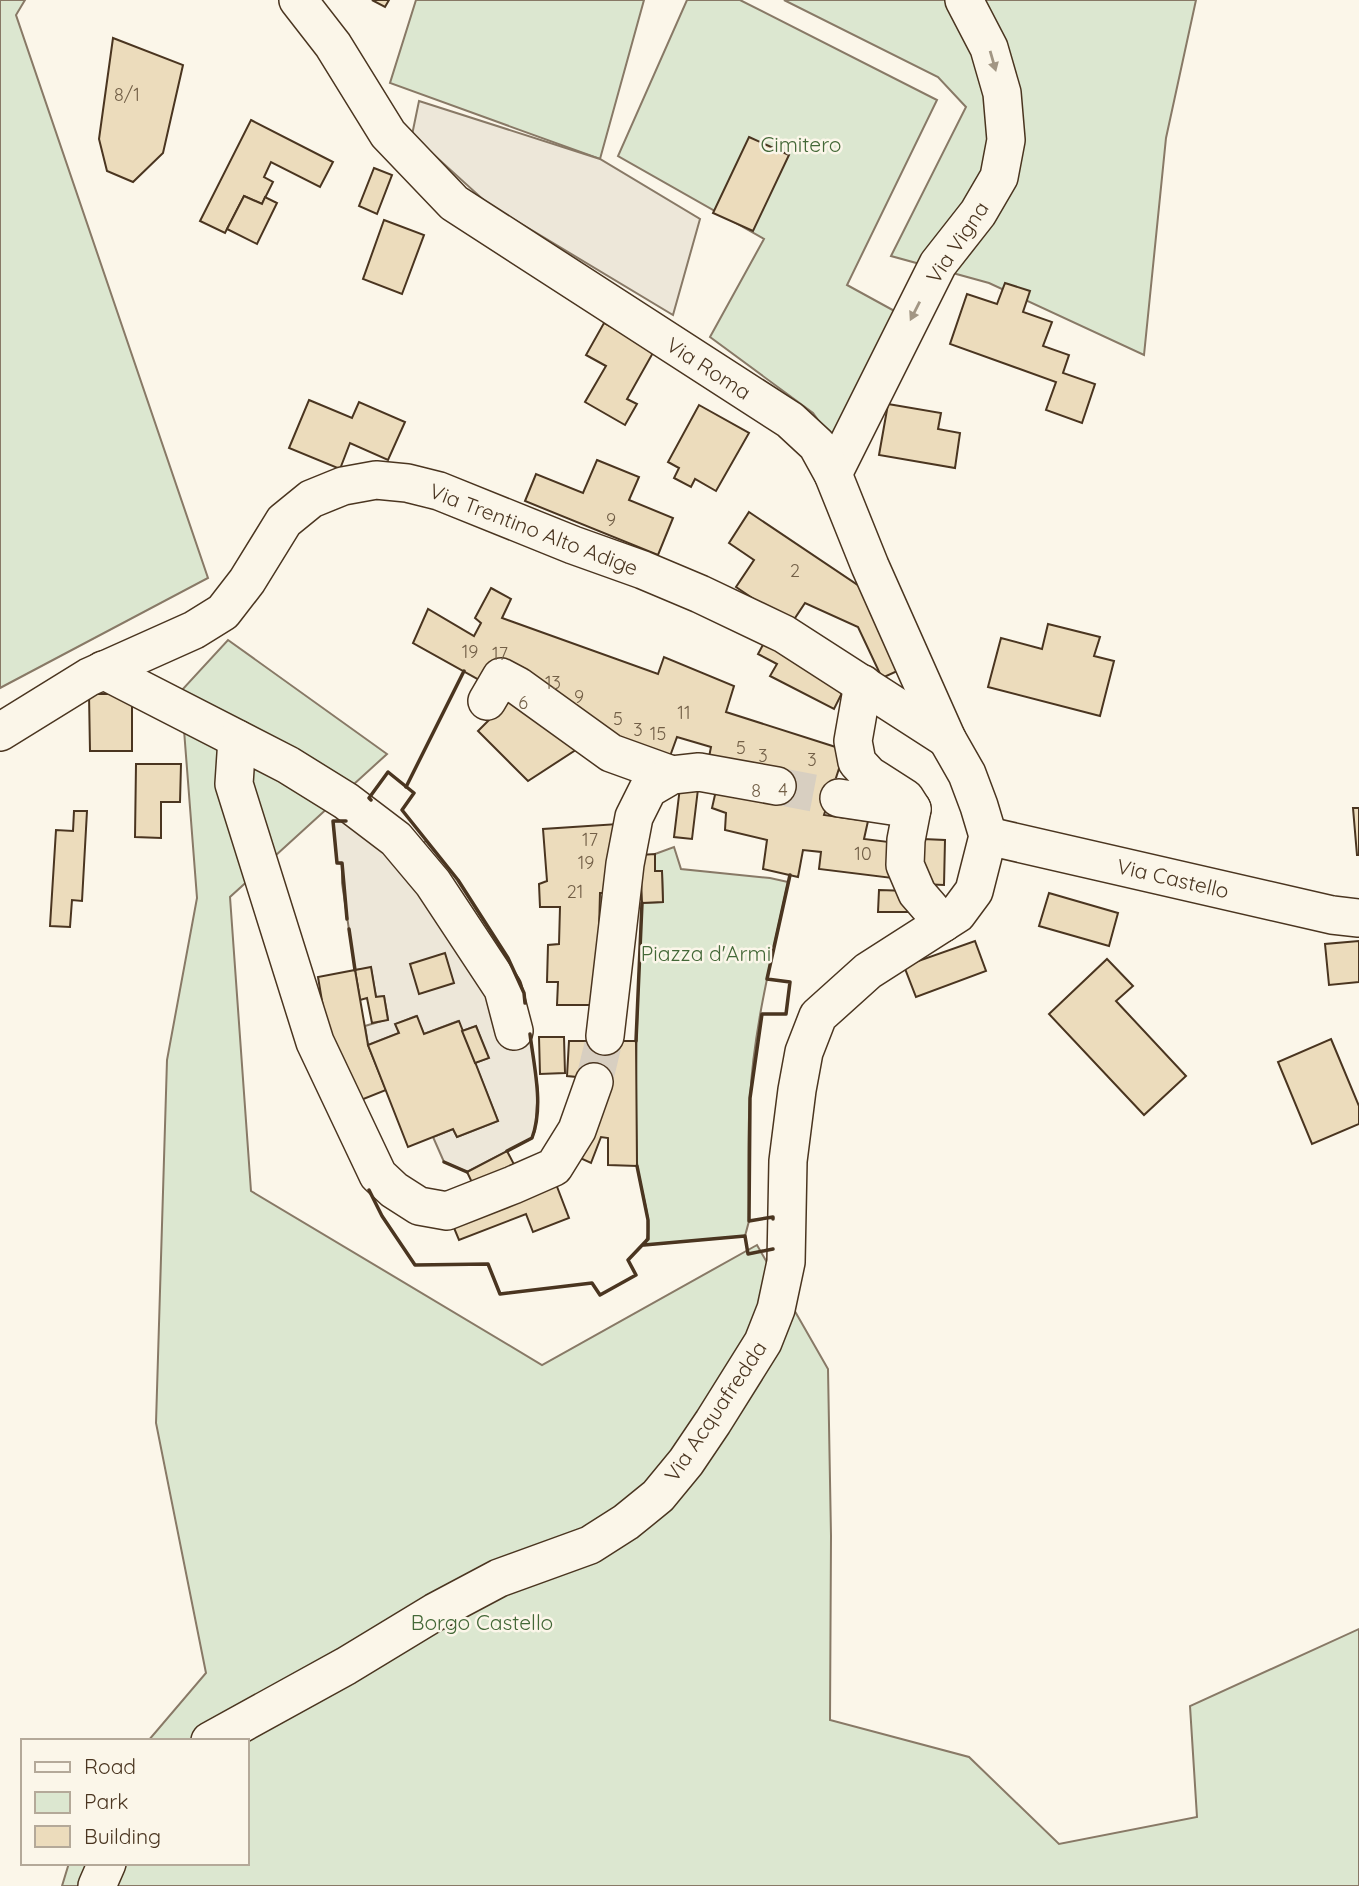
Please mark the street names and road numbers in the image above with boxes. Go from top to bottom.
street label: Via Vigna [920,196,994,288]
street label: Via Roma [662,331,756,405]
street label: Via Trentino Alto Adige [426,477,642,581]
street label: Via Castello [1114,852,1232,904]
street label: Via Acquafredda [658,1336,772,1486]

